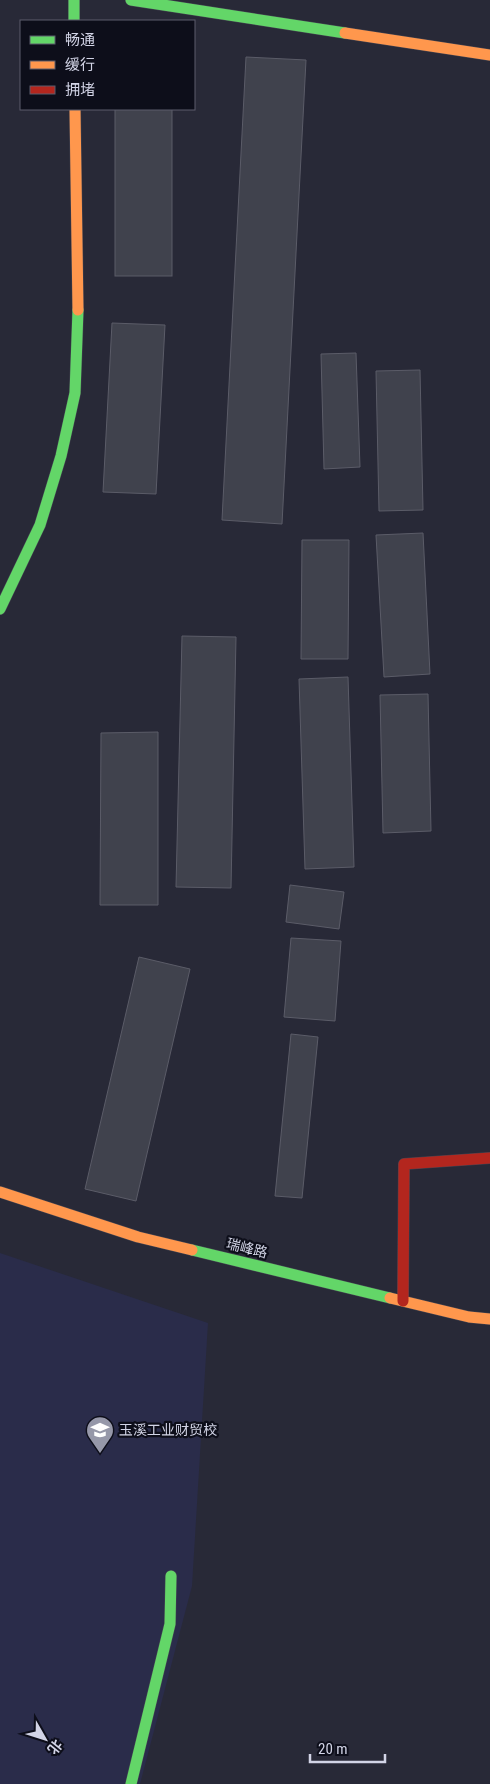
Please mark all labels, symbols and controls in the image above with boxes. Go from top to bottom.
legend [20,20,195,110]
text: 畅通 [65,31,95,49]
text: 缓行 [65,56,95,74]
text: 拥堵 [65,81,95,99]
street label: 瑞峰路 [225,1235,269,1261]
school or university icon: 玉溪工业财贸校 [85,1415,115,1454]
place label: 玉溪工业财贸校 [119,1422,217,1438]
north arrow [20,1714,70,1764]
scale bar [310,1732,385,1764]
text: 北 [44,1737,66,1758]
text: 20 m [318,1740,348,1758]

